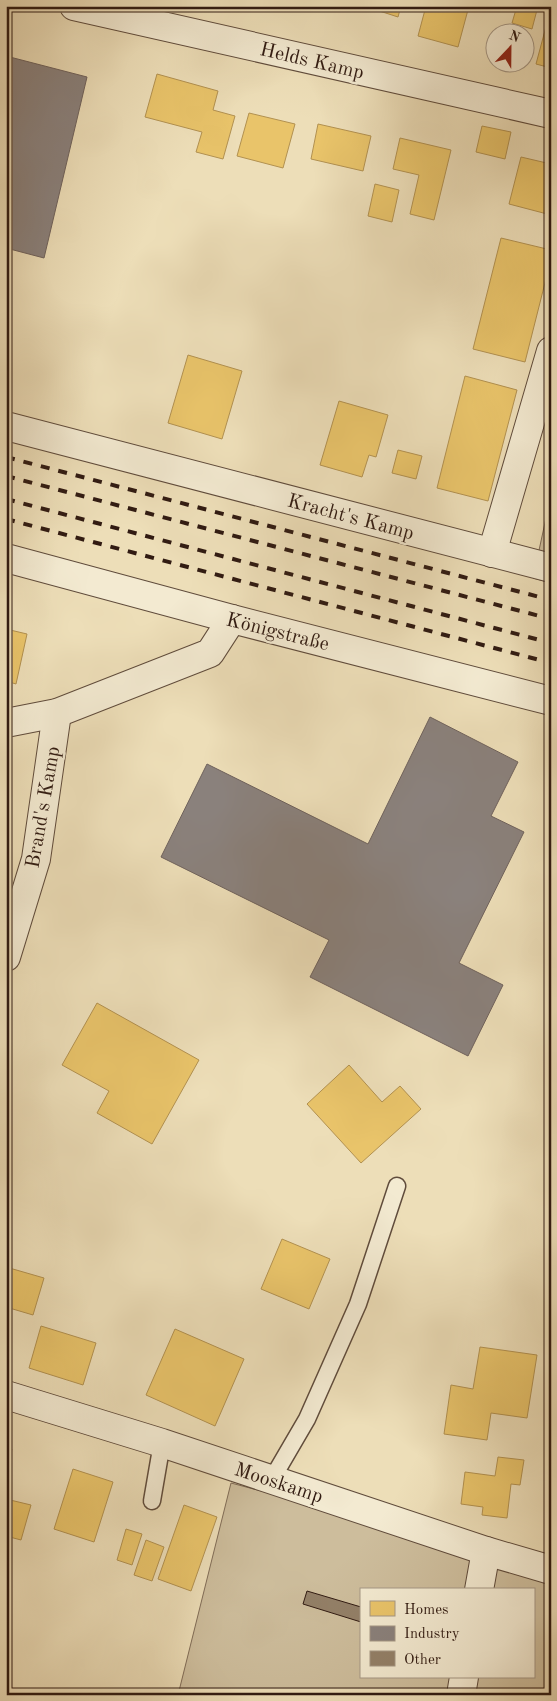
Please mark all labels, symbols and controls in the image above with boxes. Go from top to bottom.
north arrow [484,22,534,72]
text: N [507,28,522,45]
street label: Helds Kamp [257,40,366,84]
street label: Kracht's Kamp [285,491,416,544]
street label: Königstraße [224,610,331,655]
street label: Brand's Kamp [23,745,65,870]
street label: Mooskamp [232,1460,325,1508]
legend [360,1588,534,1678]
text: Homes [404,1603,449,1618]
text: Industry [404,1627,460,1642]
text: Other [404,1653,441,1668]

